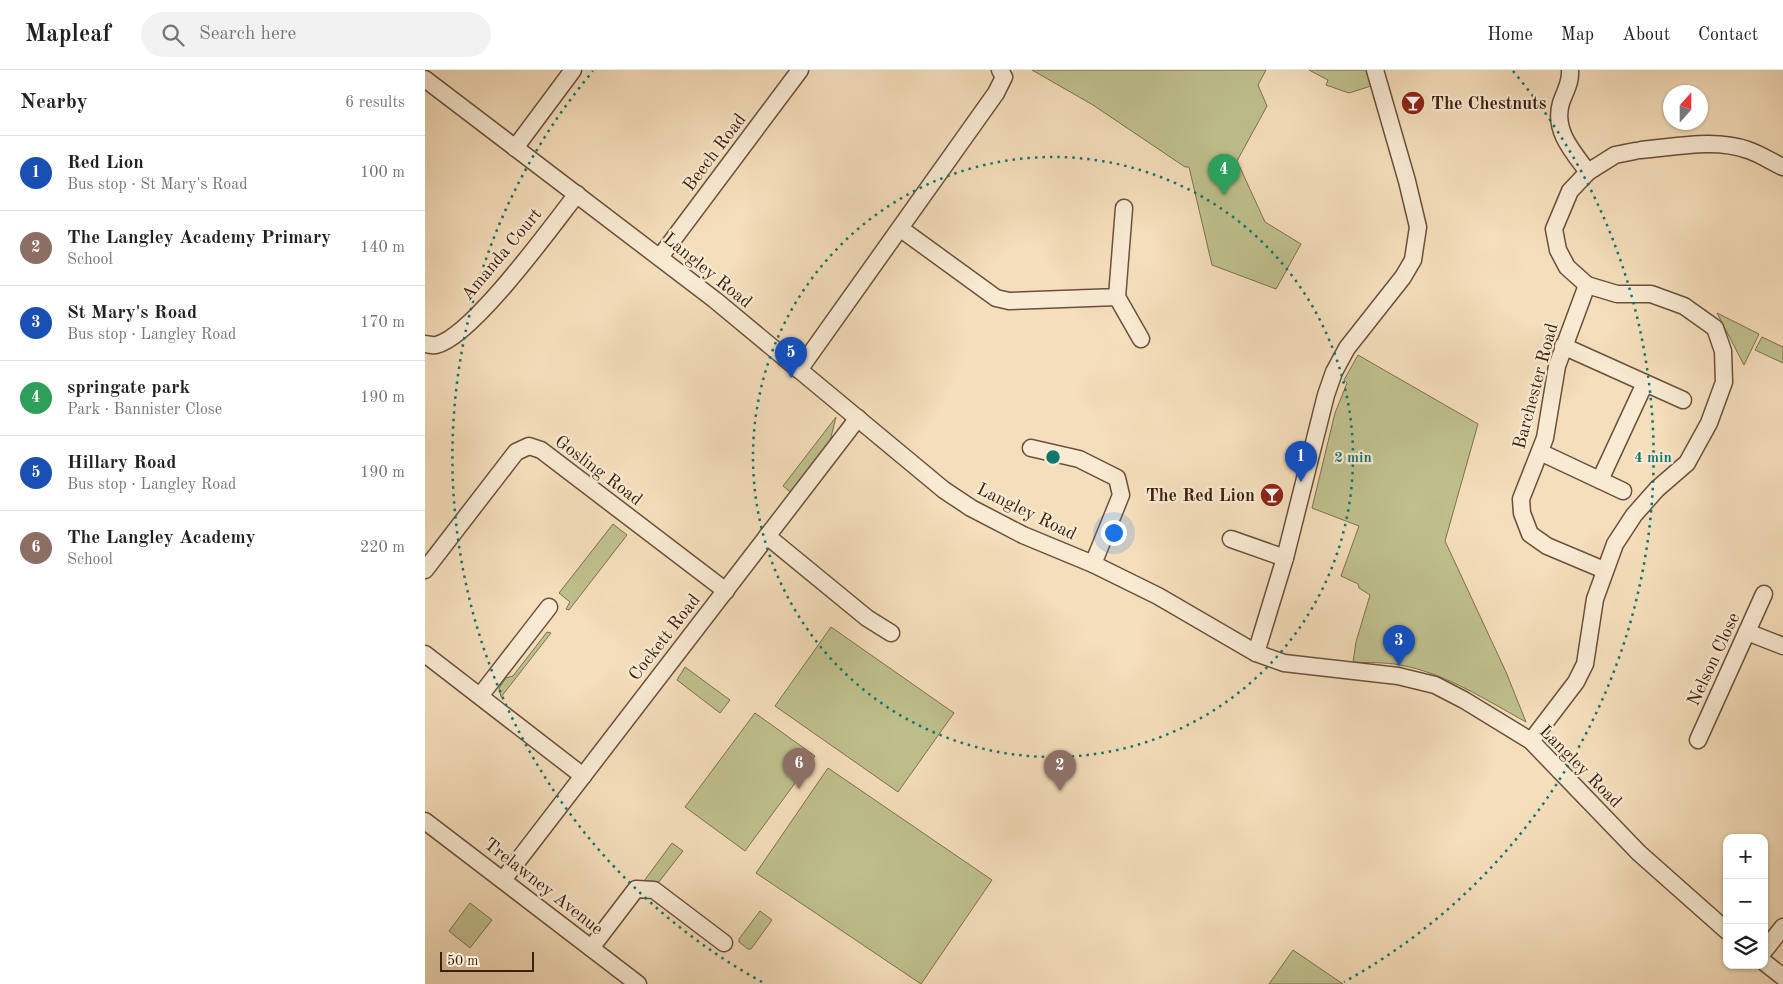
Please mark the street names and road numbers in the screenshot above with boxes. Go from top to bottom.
street label: Beech Road [680,111,750,195]
street label: Amanda Court [458,205,545,304]
street label: Langley Road [660,230,755,312]
street label: Barchester Road [1511,321,1561,451]
street label: Gosling Road [551,432,645,509]
street label: Langley Road [974,480,1079,544]
street label: Cockett Road [626,591,704,684]
street label: Nelson Close [1685,610,1743,709]
street label: Langley Road [1536,722,1625,811]
street label: Trelawney Avenue [480,835,606,939]

